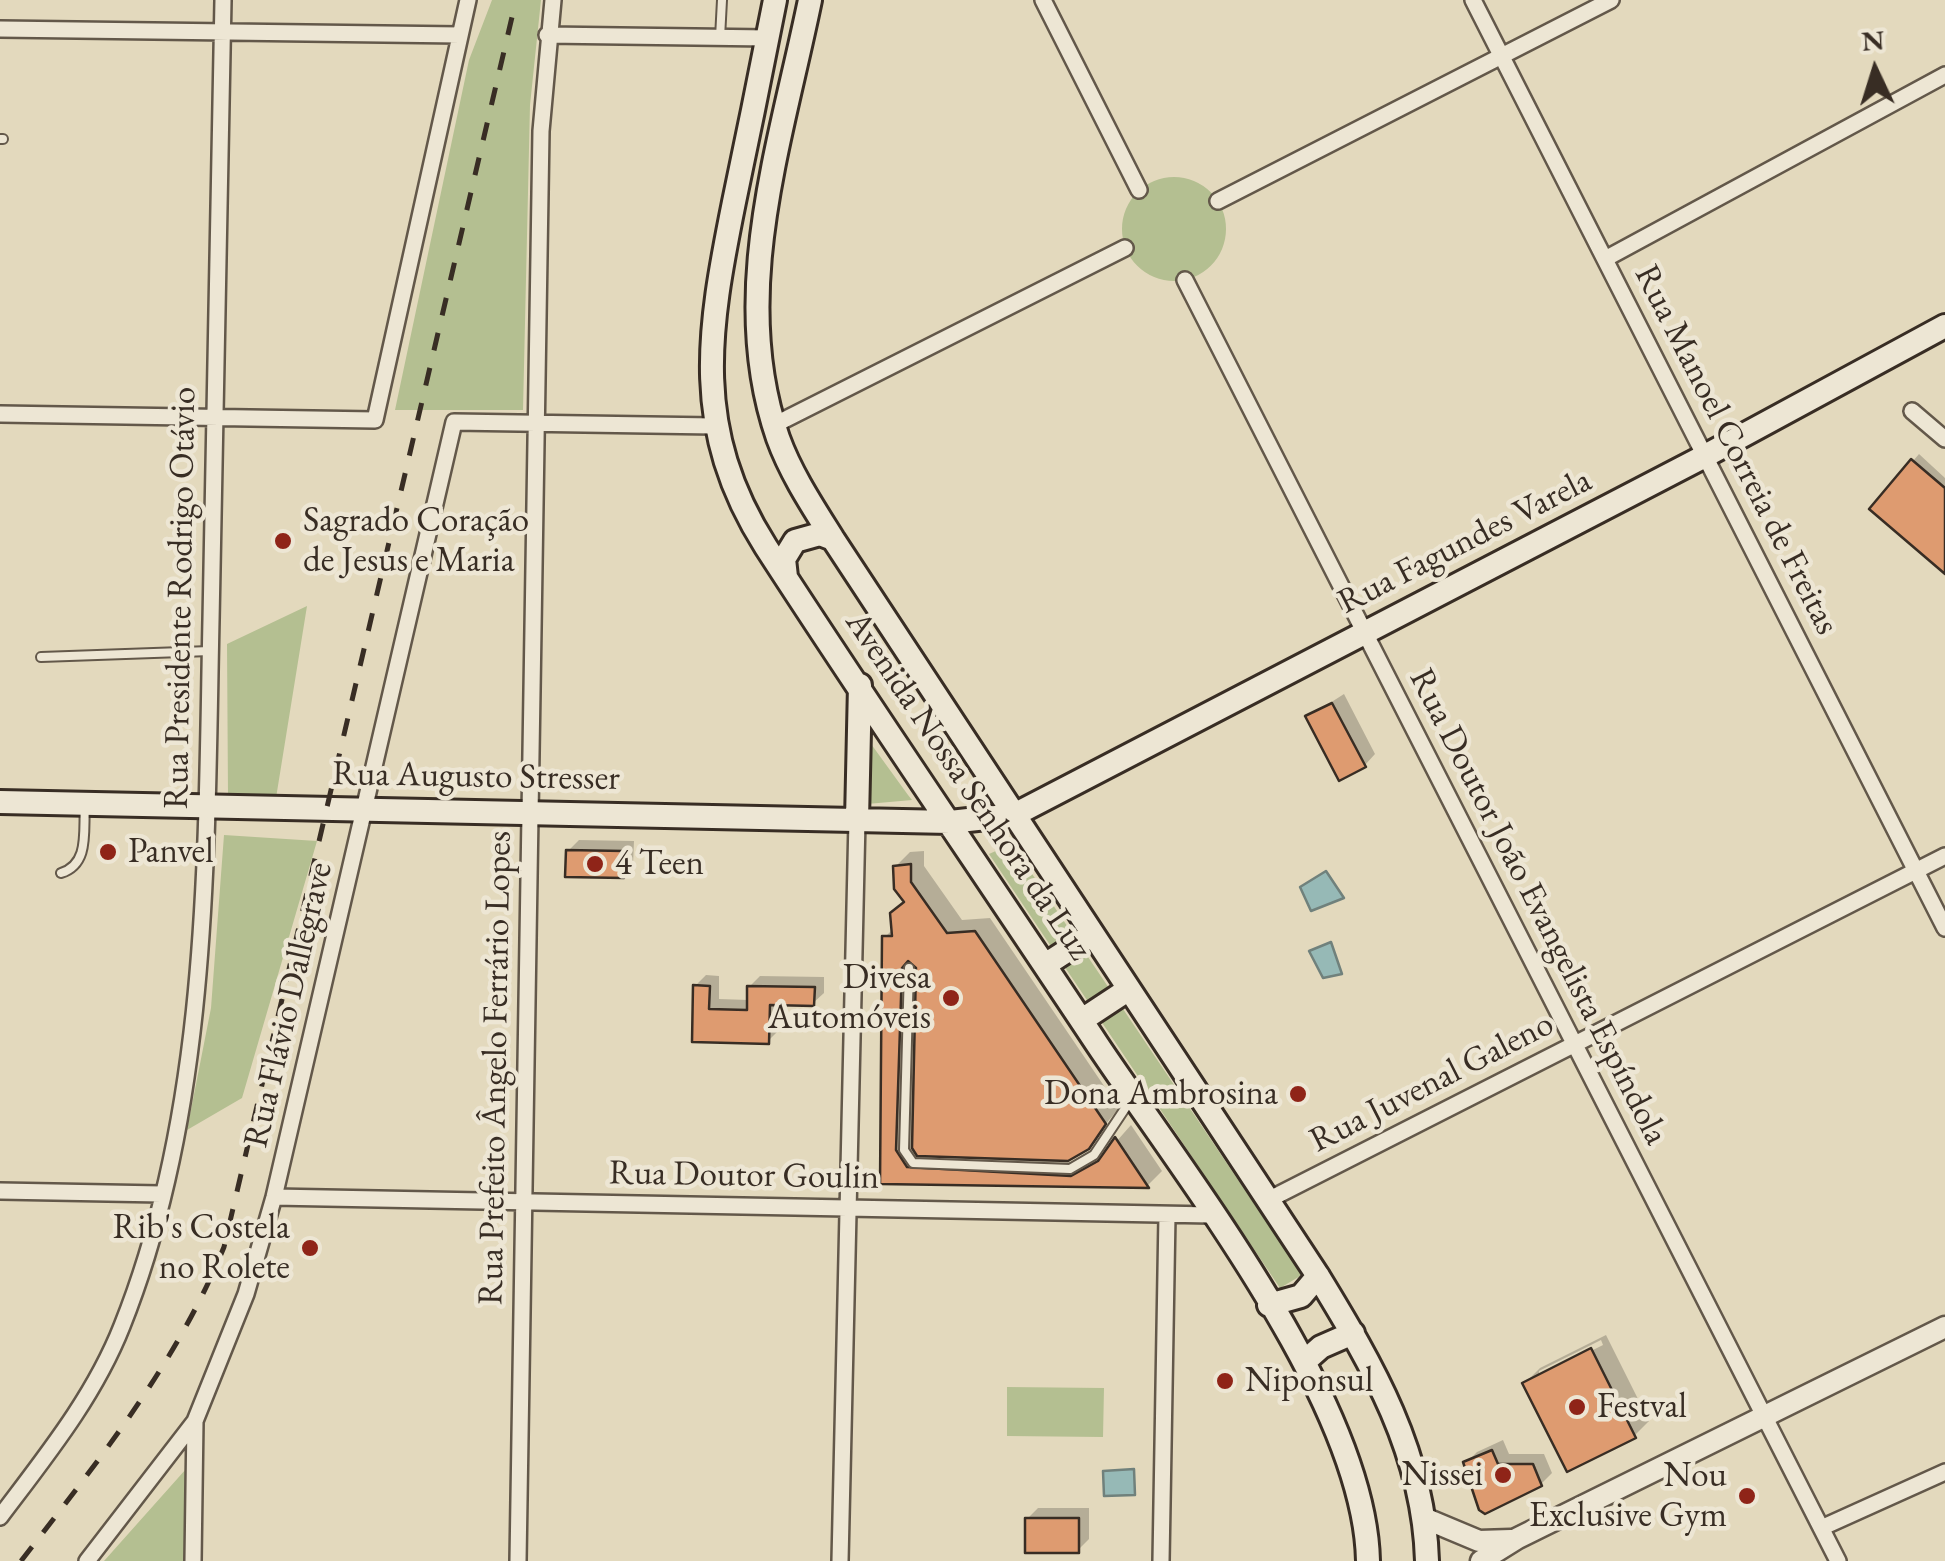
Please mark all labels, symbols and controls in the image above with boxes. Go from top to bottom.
north arrow [1825,20,1925,120]
text: N [1860,21,1885,59]
street label: Rua Manoel Correia de Freitas [1624,258,1848,642]
street label: Rua Presidente Rodrigo Otávio [156,386,206,810]
street label: Rua Fagundes Varela [1331,460,1599,624]
place label: Sagrado Coração de Jesus e Maria [303,500,529,582]
marker: Sagrado Coração de Jesus e Maria [272,530,294,552]
street label: Avenida Nossa Senhora da Luz [836,604,1100,968]
street label: Rua Doutor João Evangelista Espíndola [1399,662,1677,1152]
street label: Rua Augusto Stresser [332,753,620,801]
street label: Rua Prefeito Ângelo Ferrário Lopes [471,830,521,1306]
place label: Panvel [128,831,214,873]
marker: Panvel [97,841,119,863]
place label: 4 Teen [615,843,704,885]
marker: 4 Teen [584,853,606,875]
street label: Rua Flávio Dallegrave [236,858,342,1152]
place label: Divesa Automóveis [768,957,931,1039]
marker: Divesa Automóveis [940,987,962,1009]
street label: Rua Juvenal Galeno [1303,1003,1561,1163]
place label: Dona Ambrosina [1044,1073,1278,1115]
marker: Dona Ambrosina [1287,1083,1309,1105]
street label: Rua Doutor Goulin [609,1153,879,1199]
place label: Rib's Costela no Rolete [113,1207,290,1289]
marker: Rib's Costela no Rolete [299,1237,321,1259]
place label: Niponsul [1245,1360,1373,1402]
marker: Niponsul [1214,1370,1236,1392]
place label: Festval [1597,1386,1687,1428]
marker: Festval [1566,1396,1588,1418]
place label: Nissei [1402,1454,1483,1496]
place label: Nou Exclusive Gym [1529,1455,1727,1537]
marker: Nissei [1492,1464,1514,1486]
marker: Nou Exclusive Gym [1736,1485,1758,1507]

